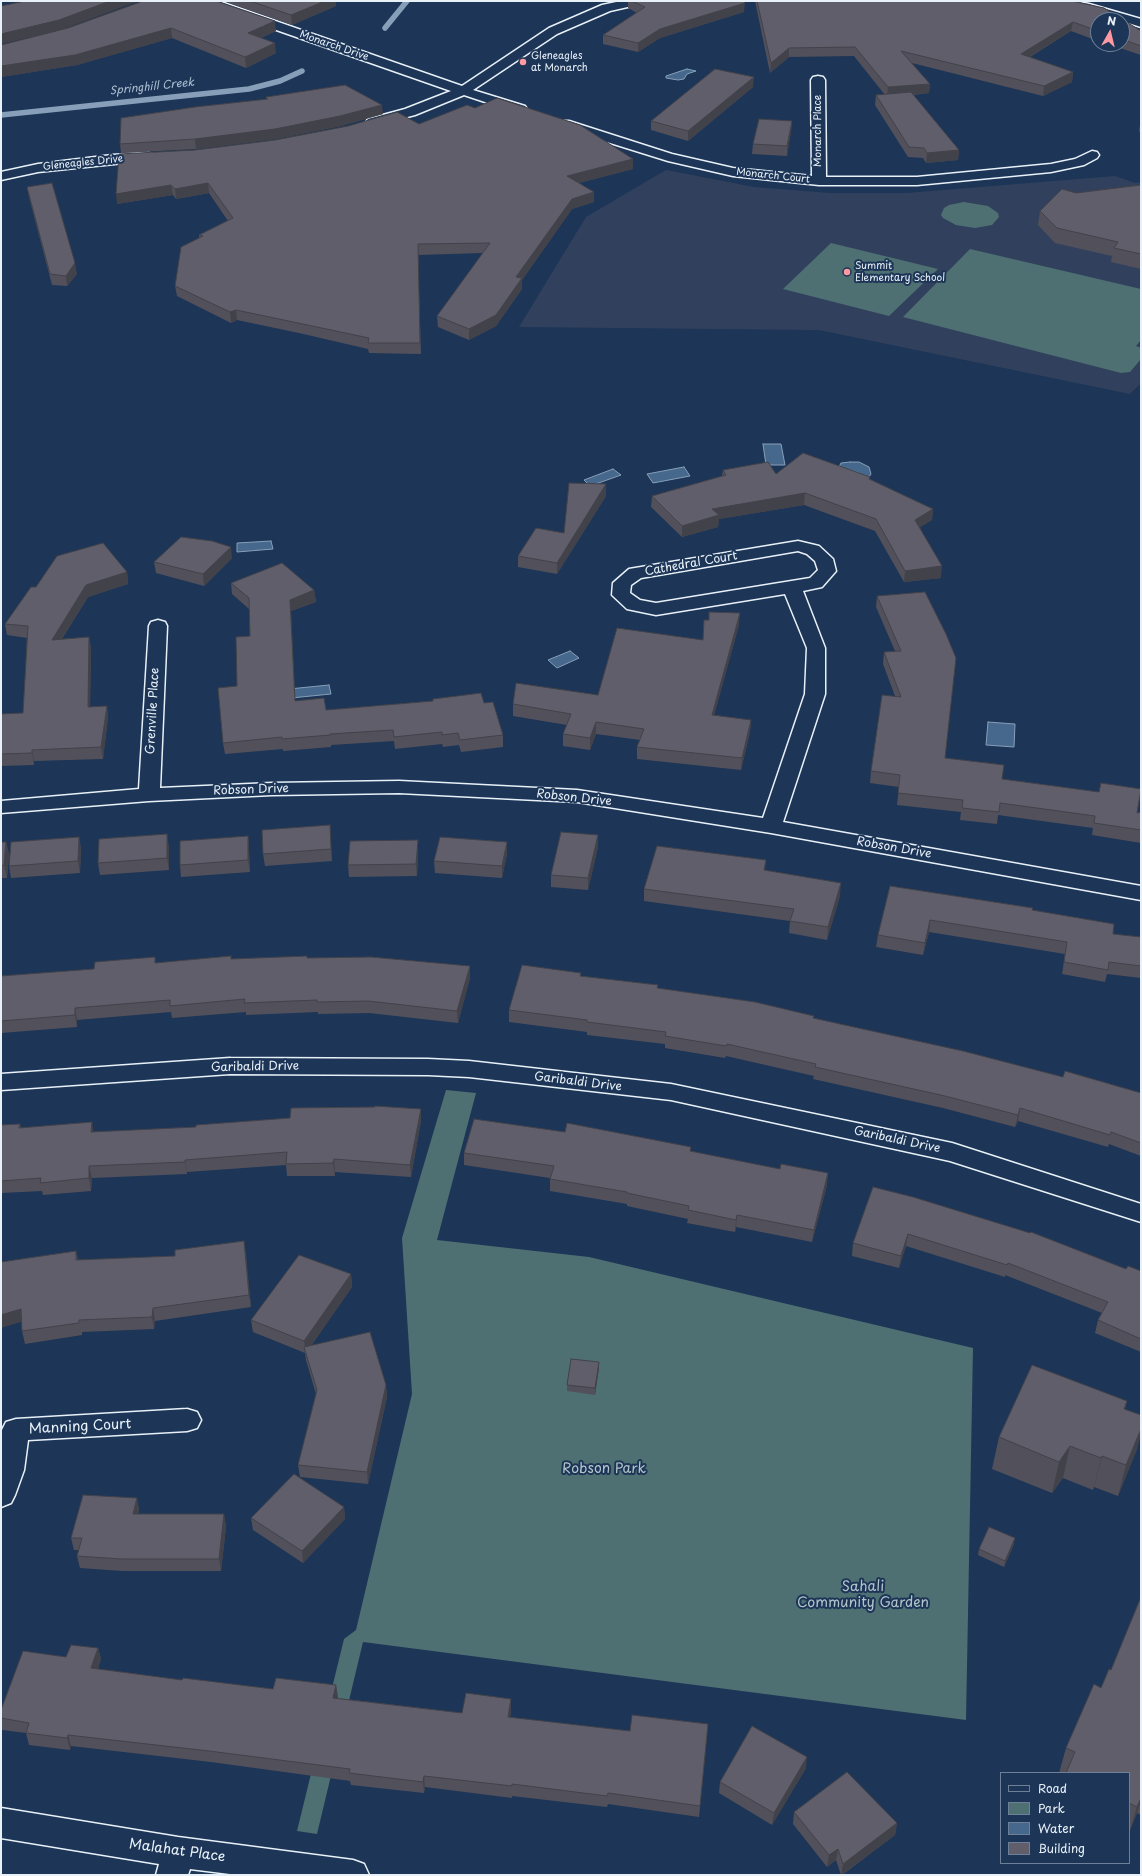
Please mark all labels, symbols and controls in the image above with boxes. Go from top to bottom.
north arrow [1090,12,1130,52]
text: N [1106,12,1117,30]
street label: Monarch Drive [298,29,370,63]
place label: Gleneagles at Monarch [531,50,588,74]
marker: Gleneagles at Monarch [518,57,528,67]
water label: Springhill Creek [109,76,195,98]
street label: Monarch Place [812,95,824,167]
street label: Gleneagles Drive [42,153,124,173]
street label: Monarch Court [736,166,810,186]
place label: Summit Elementary School [855,260,945,284]
marker: Summit Elementary School [842,267,852,277]
street label: Cathedral Court [644,549,738,579]
street label: Grenville Place [144,667,162,755]
street label: Robson Drive [213,781,289,799]
street label: Robson Drive [536,787,612,809]
street label: Robson Drive [855,834,933,862]
street label: Garibaldi Drive [211,1059,299,1075]
street label: Garibaldi Drive [533,1069,623,1095]
street label: Garibaldi Drive [852,1124,942,1156]
street label: Manning Court [28,1416,132,1438]
park label: Robson Park [562,1461,646,1477]
park label: Sahali Community Garden [797,1579,929,1612]
legend [1000,1772,1130,1864]
text: Road [1038,1779,1067,1797]
text: Park [1038,1799,1065,1817]
text: Water [1038,1819,1074,1837]
street label: Malahat Place [128,1836,226,1866]
text: Building [1038,1839,1085,1857]

